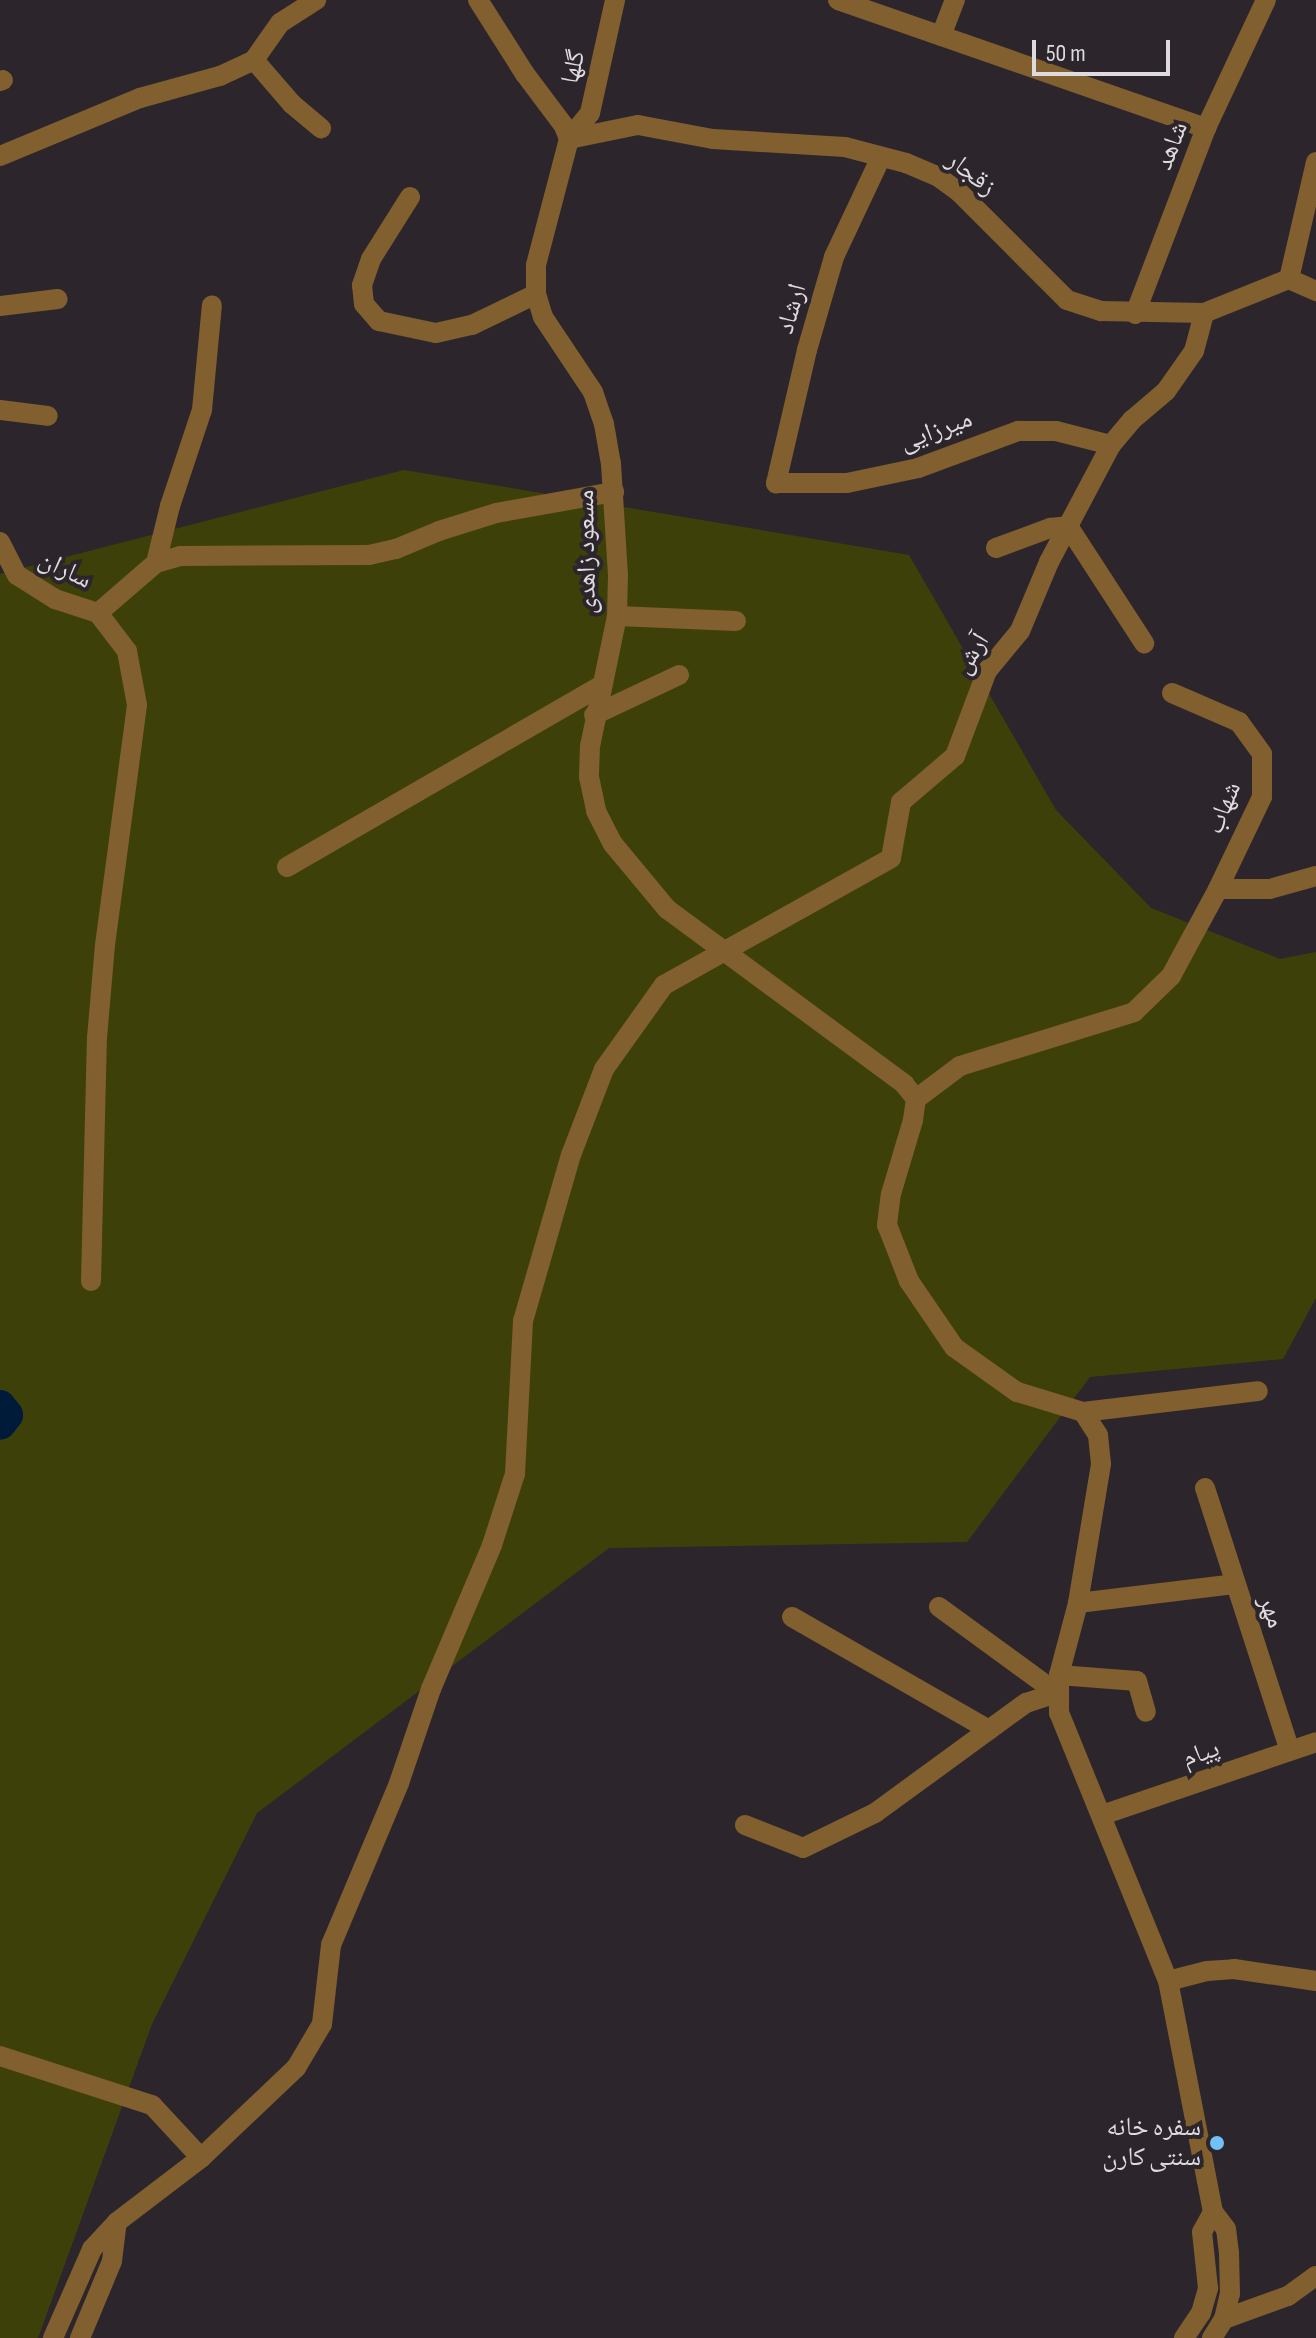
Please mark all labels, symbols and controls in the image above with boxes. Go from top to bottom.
scale bar [1036,24,1174,74]
text: 50 m [1046,39,1086,68]
street label: گلها [555,47,593,87]
street label: شاهد [1149,117,1195,175]
street label: زقجار [940,145,1002,203]
street label: ارشاد [770,280,814,338]
street label: میرزایی [896,404,976,458]
street label: مسعود زاهدی [570,489,604,615]
street label: ساران [33,544,97,596]
street label: آرش [947,628,997,680]
street label: شهاب [1199,777,1249,839]
street label: مهر [1251,1592,1291,1632]
street label: پیام [1178,1733,1224,1775]
place label: سفره خانه سنتی کارن [1102,2112,1201,2174]
marker: سفره خانه سنتی کارن [1208,2134,1226,2152]

